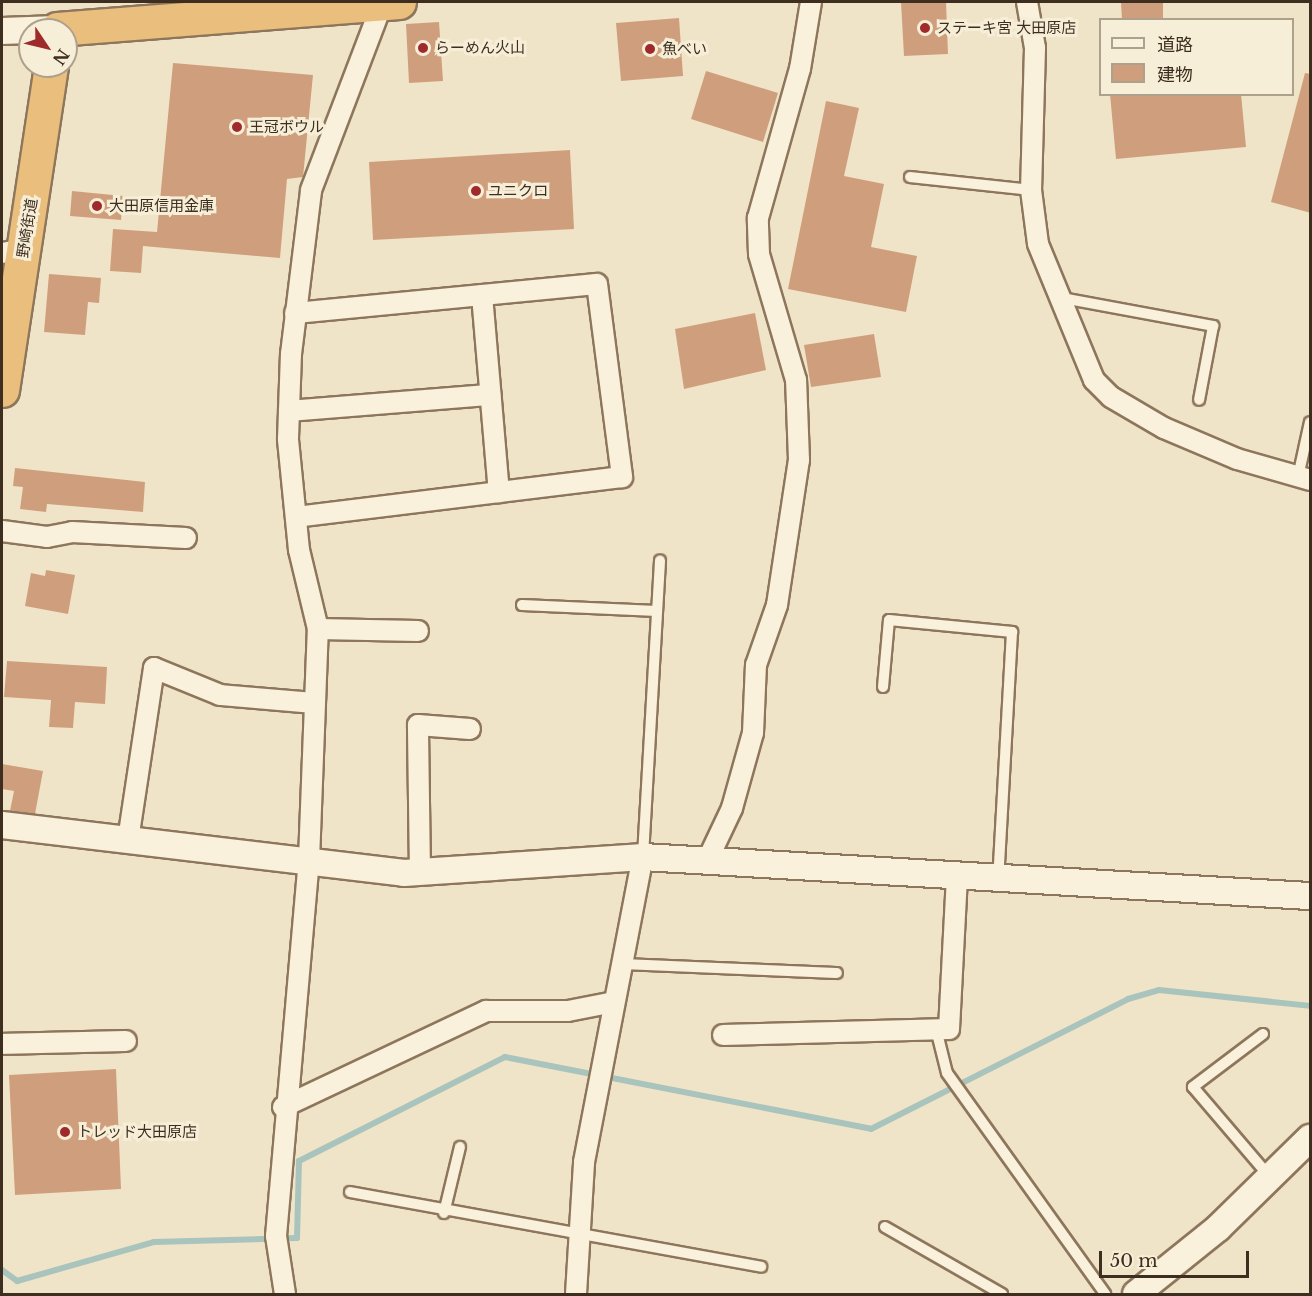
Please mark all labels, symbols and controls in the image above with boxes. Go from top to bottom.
north arrow [18,18,78,78]
legend [1099,18,1294,96]
place label: ステーキ宮 大田原店 [937,19,1076,37]
marker: ステーキ宮 大田原店 [918,21,932,35]
text: 道路 [1157,34,1193,56]
place label: らーめん火山 [435,39,525,57]
place label: 魚べい [662,40,707,58]
marker: らーめん火山 [416,41,430,55]
marker: 魚べい [643,42,657,56]
text: N [49,45,74,69]
text: 建物 [1157,64,1193,86]
place label: 王冠ボウル [249,118,324,136]
marker: 王冠ボウル [230,120,244,134]
place label: ユニクロ [488,182,548,200]
marker: ユニクロ [469,184,483,198]
street label: 野崎街道 [13,197,41,259]
place label: 大田原信用金庫 [109,197,214,215]
marker: 大田原信用金庫 [90,199,104,213]
place label: トレッド大田原店 [77,1123,197,1141]
marker: トレッド大田原店 [58,1125,72,1139]
scale bar [1102,1239,1252,1277]
text: 50 m [1110,1250,1158,1272]

